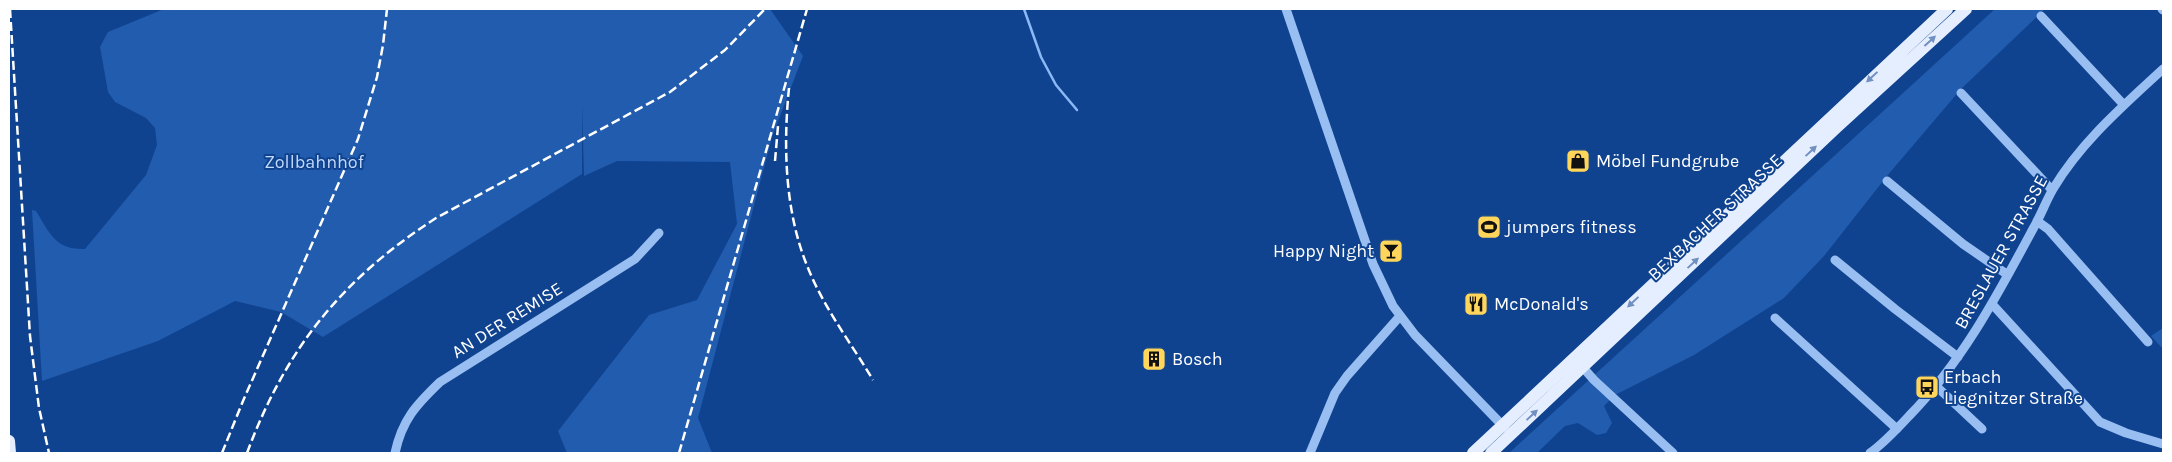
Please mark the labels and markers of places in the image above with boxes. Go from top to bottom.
shop icon: Möbel Fundgrube [1565,148,1591,174]
place label: Möbel Fundgrube [1596,150,1739,172]
sports icon: jumpers fitness [1476,214,1502,240]
place label: jumpers fitness [1504,216,1637,238]
bar icon: Happy Night [1378,238,1404,264]
place label: Happy Night [1273,240,1374,262]
restaurant icon: McDonald's [1463,291,1489,317]
place label: McDonald's [1494,293,1589,315]
building icon: Bosch [1141,346,1167,372]
place label: Bosch [1172,348,1223,370]
place label: Erbach Liegnitzer Straße [1944,366,2083,409]
bus stop icon: Erbach Liegnitzer Straße [1914,374,1940,400]

